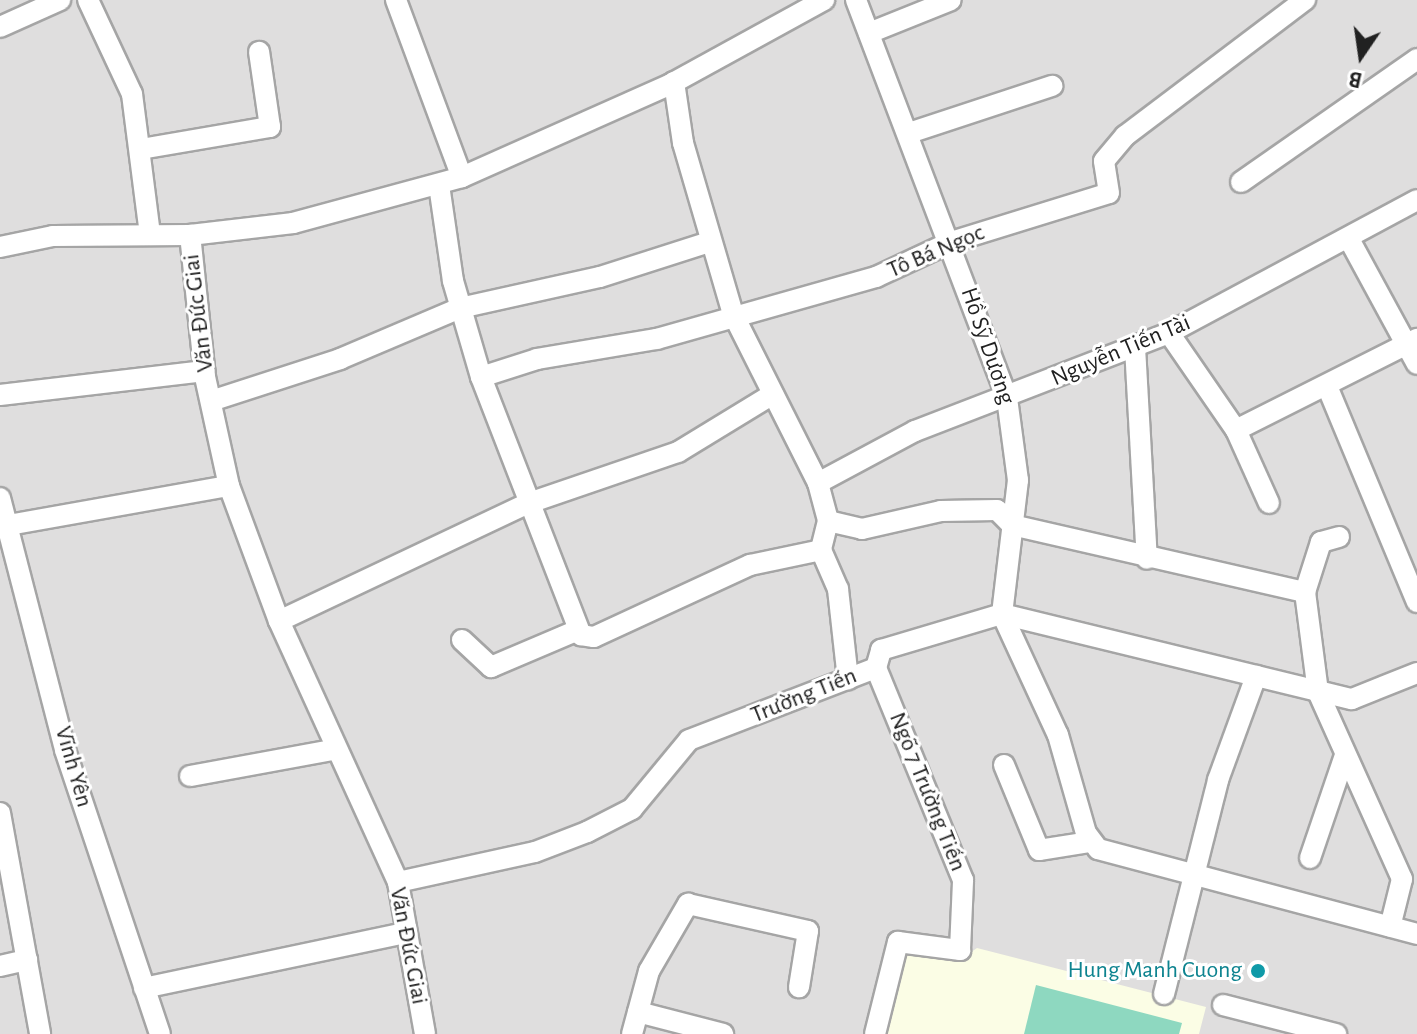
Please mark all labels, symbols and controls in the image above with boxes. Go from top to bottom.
north arrow [1321,16,1401,96]
text: B [1347,67,1364,92]
street label: Tô Bá Ngọc [883,219,989,285]
street label: Văn Đức Giai [177,252,221,374]
street label: Hồ Sỹ Dương [954,284,1020,408]
street label: Nguyễn Tiến Tài [1047,309,1195,393]
street label: Trường Tiến [747,662,861,730]
street label: Ngõ 7 Trường Tiến [882,708,972,876]
street label: Vĩnh Yên [48,723,98,811]
street label: Văn Đức Giai [383,885,433,1007]
place label: Hung Manh Cuong [1067,957,1242,985]
marker: Hung Manh Cuong [1249,962,1267,980]

